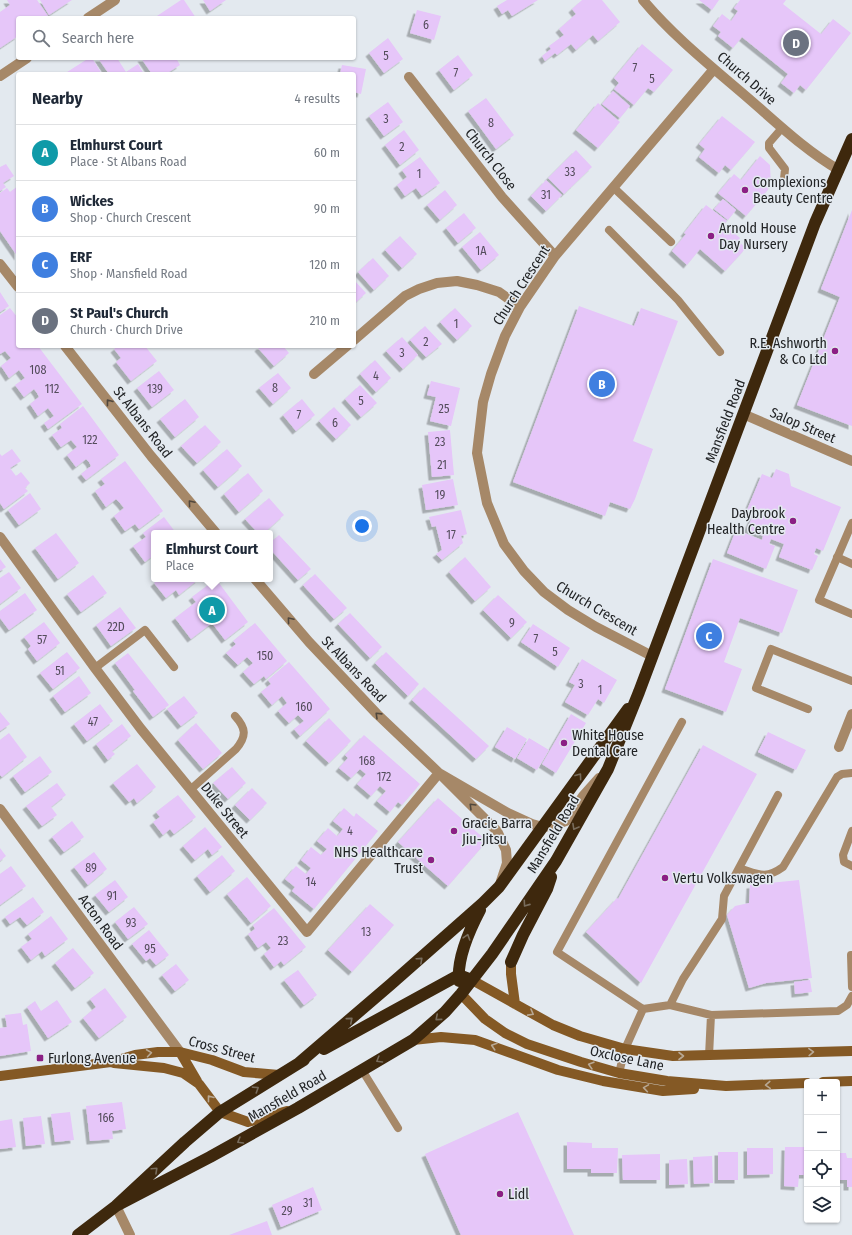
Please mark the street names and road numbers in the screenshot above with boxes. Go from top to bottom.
street label: Church Drive [714,48,780,109]
street label: Church Close [461,125,520,194]
street label: Church Crescent [489,242,554,328]
street label: Mansfield Road [702,377,749,465]
street label: St Albans Road [110,383,176,461]
street label: Salop Street [767,404,839,447]
street label: Church Crescent [553,578,641,640]
street label: St Albans Road [318,633,390,706]
street label: Duke Street [197,779,252,842]
street label: Mansfield Road [524,792,583,876]
street label: Acton Road [75,891,127,953]
street label: Cross Street [187,1032,257,1067]
street label: Oxclose Lane [588,1042,665,1075]
street label: Mansfield Road [245,1067,330,1126]

